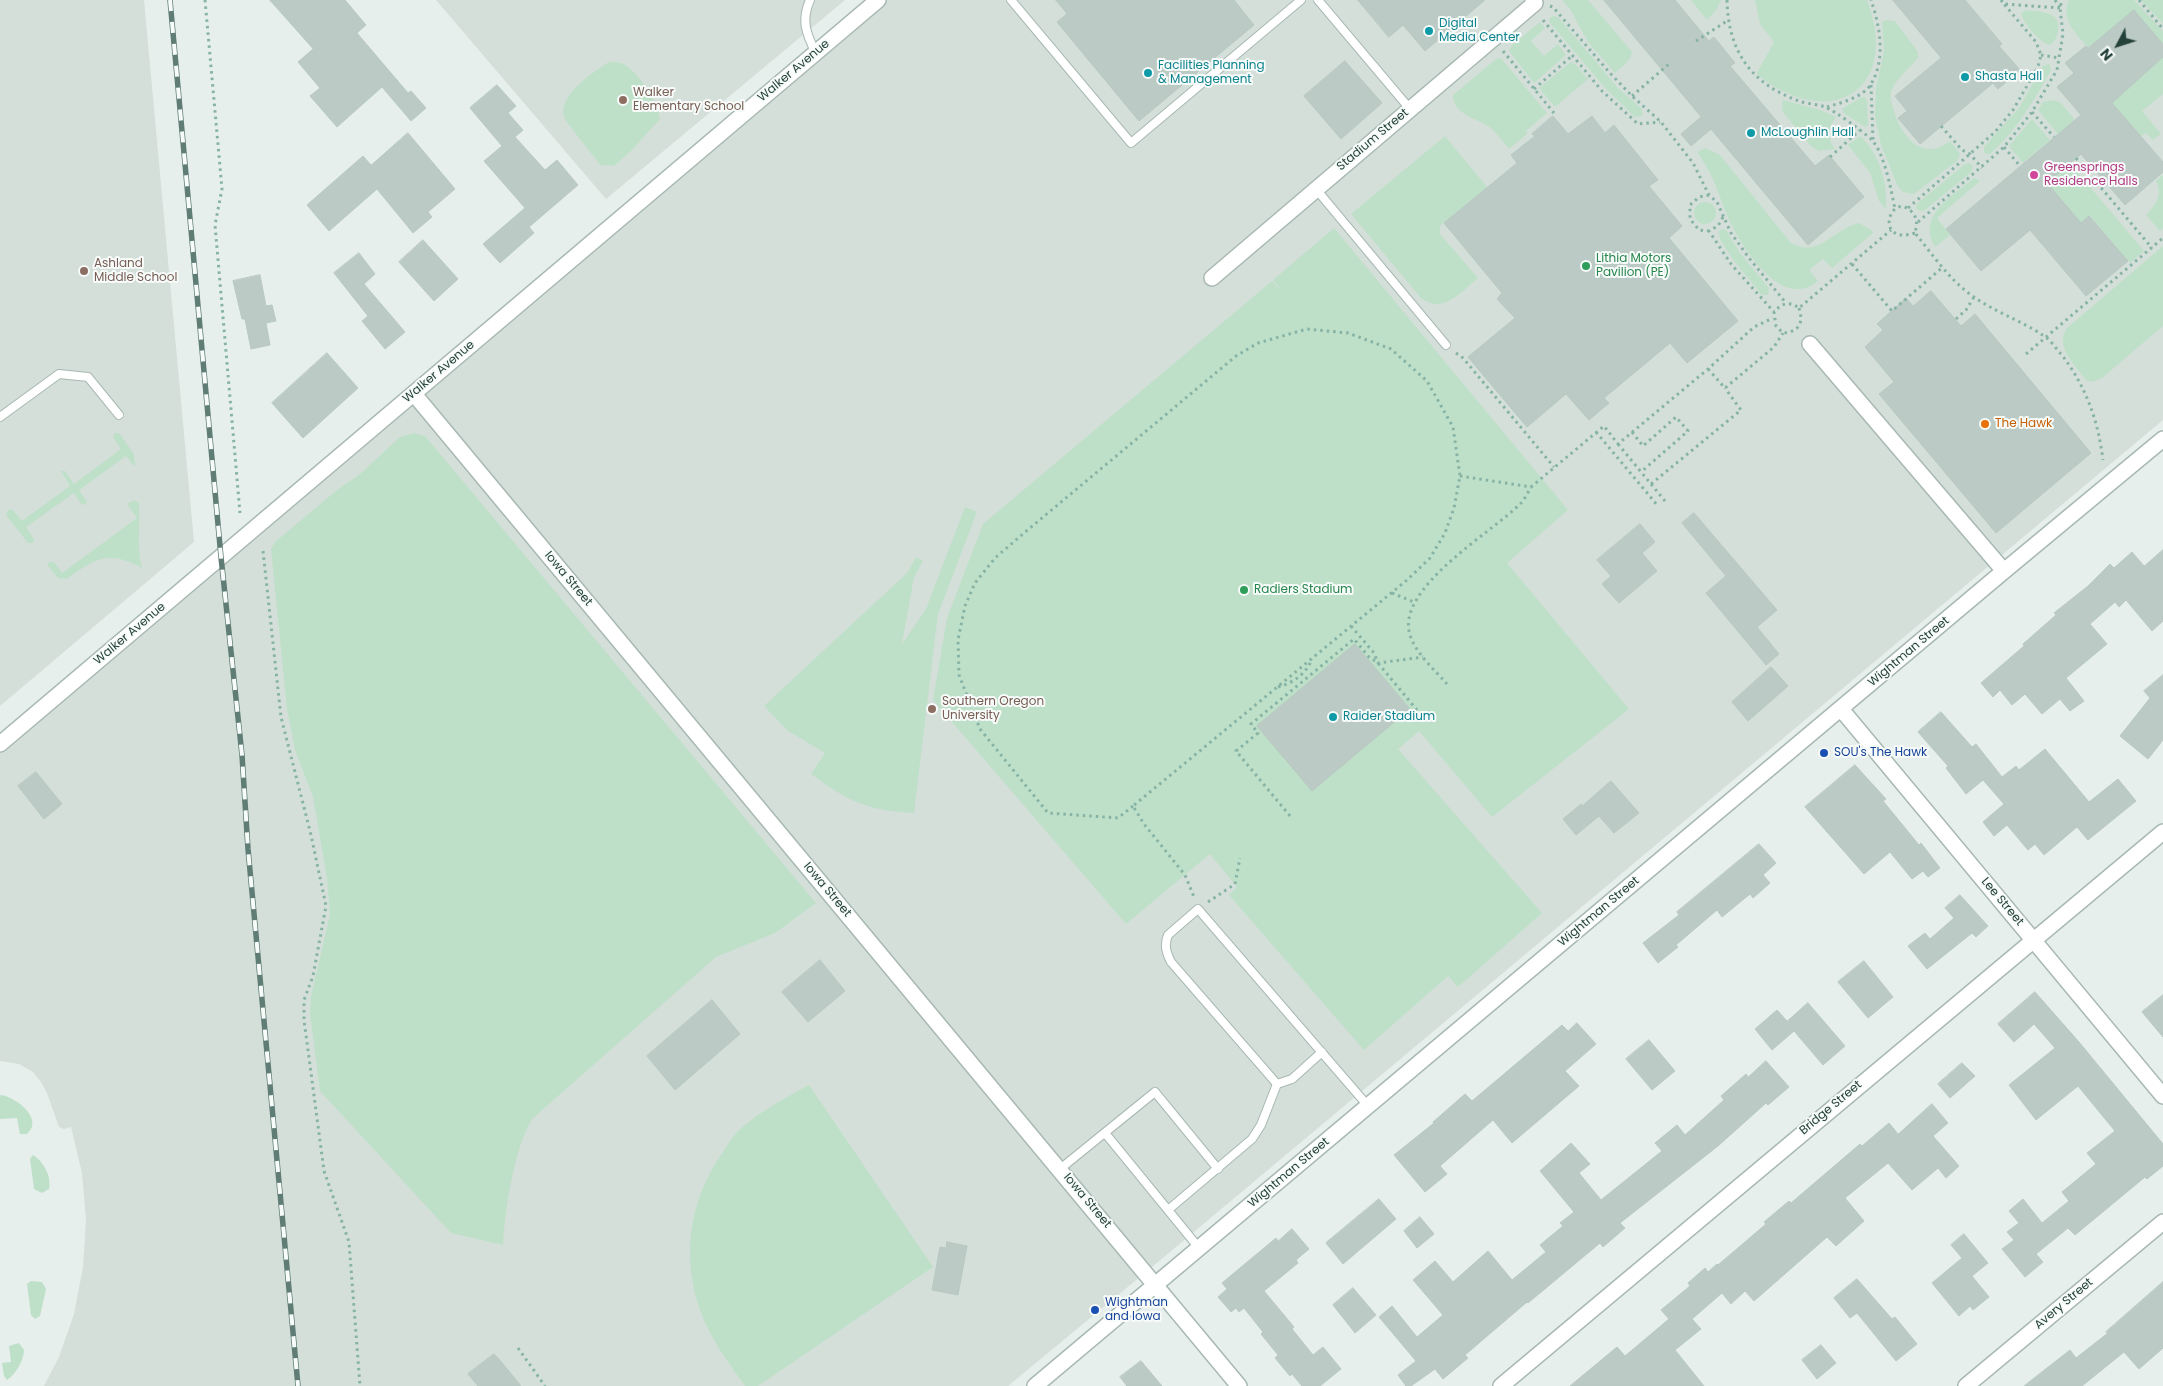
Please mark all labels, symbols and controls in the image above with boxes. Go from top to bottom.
place label: Digital Media Center [1439,17,1520,45]
north arrow [2093,20,2143,70]
marker: Digital Media Center [1423,25,1435,37]
street label: Walker Avenue [755,37,833,105]
text: N [2095,44,2118,65]
place label: Facilities Planning & Management [1158,59,1265,87]
marker: Facilities Planning & Management [1142,67,1154,79]
place label: Shasta Hall [1975,70,2042,84]
marker: Shasta Hall [1959,71,1971,83]
place label: Walker Elementary School [633,86,744,114]
marker: Walker Elementary School [617,94,629,106]
street label: Stadium Street [1334,106,1412,174]
place label: McLoughlin Hall [1761,126,1854,140]
marker: McLoughlin Hall [1745,127,1757,139]
place label: Greensprings Residence Halls [2044,161,2138,189]
marker: Greensprings Residence Halls [2028,169,2040,181]
place label: Lithia Motors Pavilion (PE) [1596,252,1671,280]
place label: Ashland Middle School [94,257,177,285]
marker: Lithia Motors Pavilion (PE) [1580,260,1592,272]
marker: Ashland Middle School [78,265,90,277]
street label: Walker Avenue [400,338,478,406]
place label: The Hawk [1995,417,2052,431]
marker: The Hawk [1979,418,1991,430]
street label: Iowa Street [541,549,595,609]
place label: Radiers Stadium [1254,583,1352,597]
marker: Radiers Stadium [1238,584,1250,596]
street label: Walker Avenue [91,600,169,668]
street label: Wightman Street [1866,614,1952,690]
place label: Southern Oregon University [942,695,1044,723]
marker: Southern Oregon University [926,703,938,715]
place label: Raider Stadium [1343,710,1435,724]
marker: Raider Stadium [1327,711,1339,723]
place label: SOU's The Hawk [1834,746,1927,760]
marker: SOU's The Hawk [1818,747,1830,759]
street label: Iowa Street [800,860,854,920]
street label: Wightman Street [1556,874,1642,950]
street label: Lee Street [1978,875,2026,929]
street label: Bridge Street [1797,1078,1865,1138]
street label: Wightman Street [1246,1135,1332,1211]
street label: Iowa Street [1060,1171,1114,1231]
street label: Avery Street [2032,1275,2096,1333]
place label: Wightman and Iowa [1105,1296,1168,1324]
marker: Wightman and Iowa [1089,1304,1101,1316]

